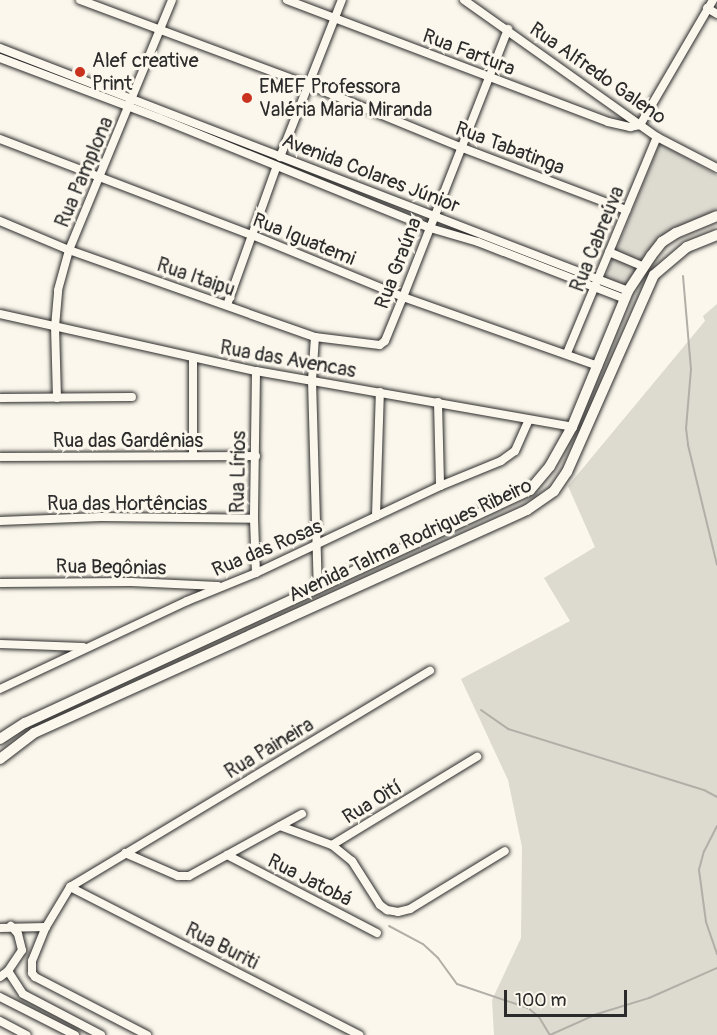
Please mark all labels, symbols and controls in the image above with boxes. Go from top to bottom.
street label: Rua Alfredo Galeno [525,17,671,129]
street label: Rua Fartura [419,23,519,81]
place label: Alef creative Print [92,48,199,95]
marker: Alef creative Print [73,65,87,79]
place label: EMEF Professora Valéria Maria Miranda [259,74,432,121]
marker: EMEF Professora Valéria Maria Miranda [240,91,254,105]
street label: Rua Pamplona [50,113,118,231]
street label: Rua Tabatinga [452,116,568,180]
street label: Avenida Colares Júnior [279,128,463,218]
street label: Rua Cabreúva [565,183,629,295]
street label: Rua Iguatemi [249,207,359,271]
street label: Rua Graúna [370,214,426,312]
street label: Rua Itaipu [154,252,238,302]
street label: Rua das Avencas [218,335,358,383]
street label: Rua das Gardênias [53,428,203,452]
street label: Rua Lírios [225,431,251,513]
street label: Avenida Talma Rodrigues Ribeiro [284,473,536,607]
street label: Rua das Hortências [47,491,207,515]
street label: Rua das Rosas [208,514,326,582]
street label: Rua Begônias [56,554,166,580]
street label: Rua Paineira [220,712,318,784]
street label: Rua Oití [338,775,406,829]
street label: Rua Jatobá [264,849,356,911]
street label: Rua Buriti [181,917,263,975]
scale bar [507,978,630,1016]
text: 100 m [515,989,567,1012]

